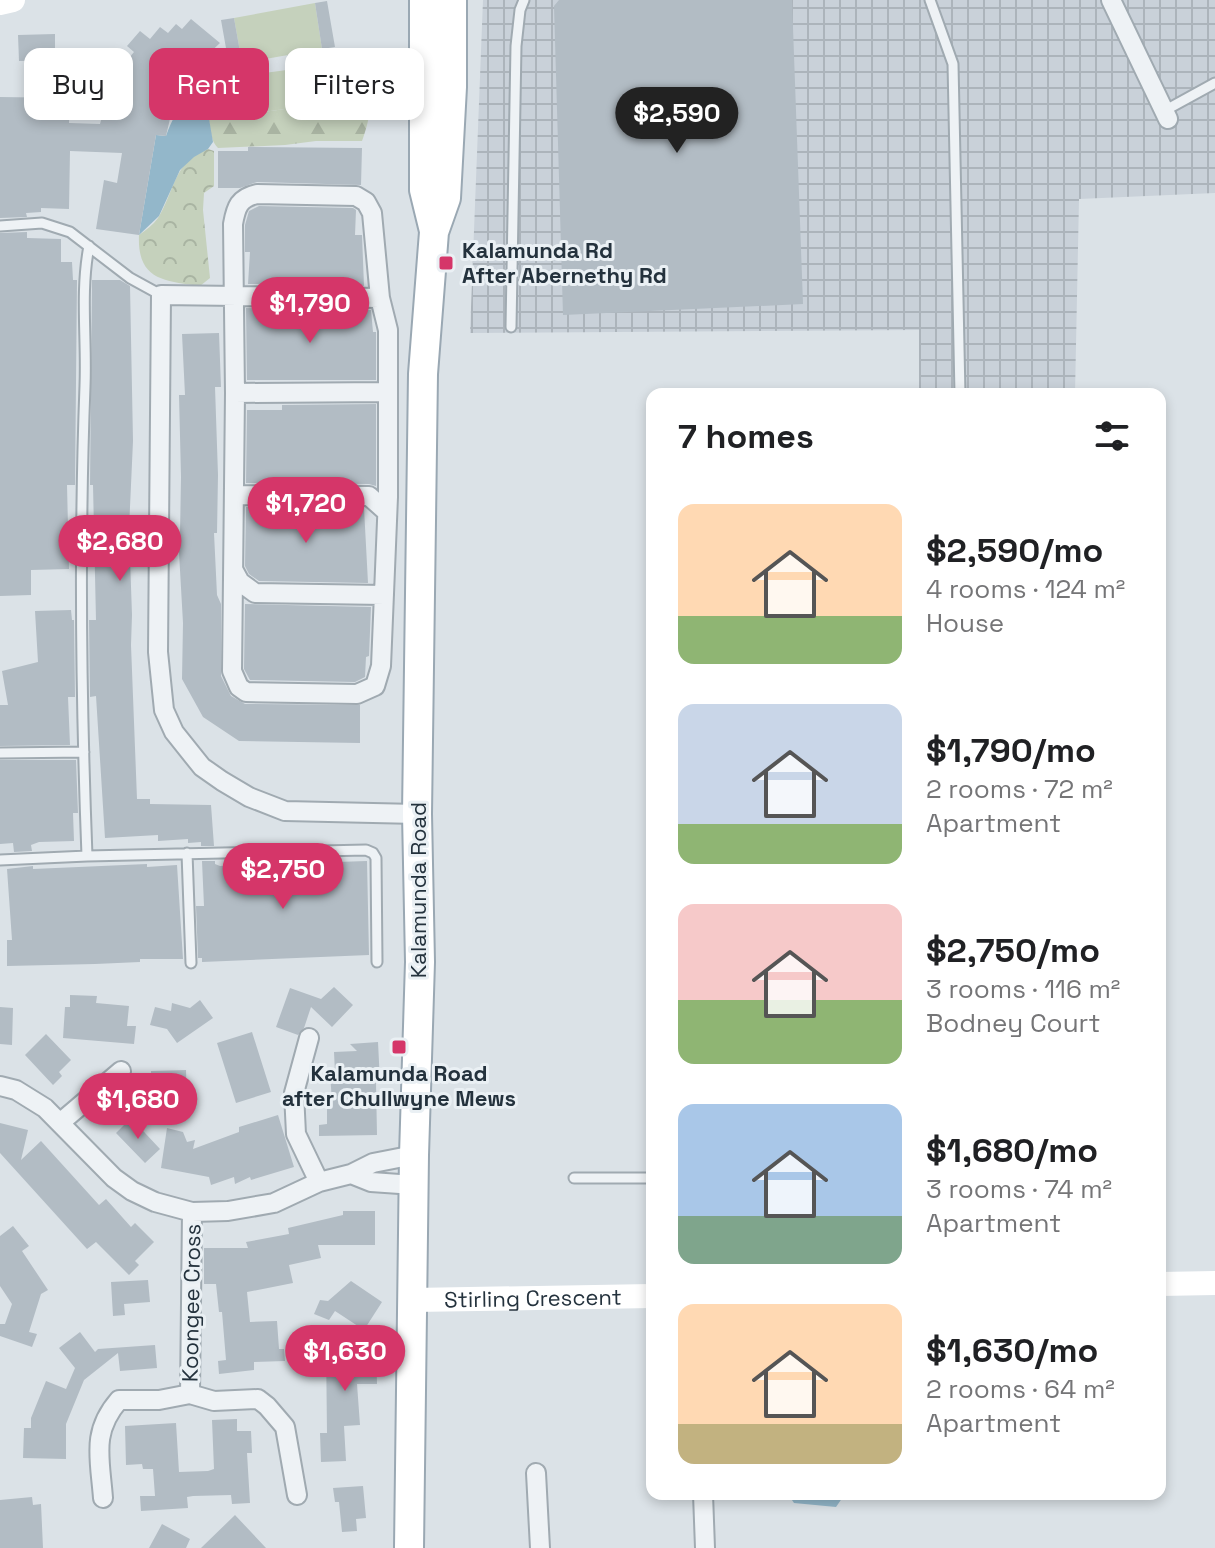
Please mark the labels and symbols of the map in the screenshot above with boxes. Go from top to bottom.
pin: $2,590 [612,87,742,155]
place label: Kalamunda Rd After Abernethy Rd [462,236,667,289]
marker: Kalamunda Rd After Abernethy Rd [437,254,455,272]
pin: $1,790 [245,277,375,345]
pin: $1,720 [241,477,371,545]
pin: $2,680 [55,515,185,583]
street label: Kalamunda Road [404,802,432,978]
pin: $2,750 [218,843,348,911]
marker: Kalamunda Road after Chullwyne Mews [390,1038,408,1056]
place label: Kalamunda Road after Chullwyne Mews [282,1059,516,1112]
pin: $1,680 [73,1073,203,1141]
street label: Koongee Cross [176,1224,206,1382]
street label: Stirling Crescent [444,1283,622,1313]
pin: $1,630 [280,1325,410,1393]

